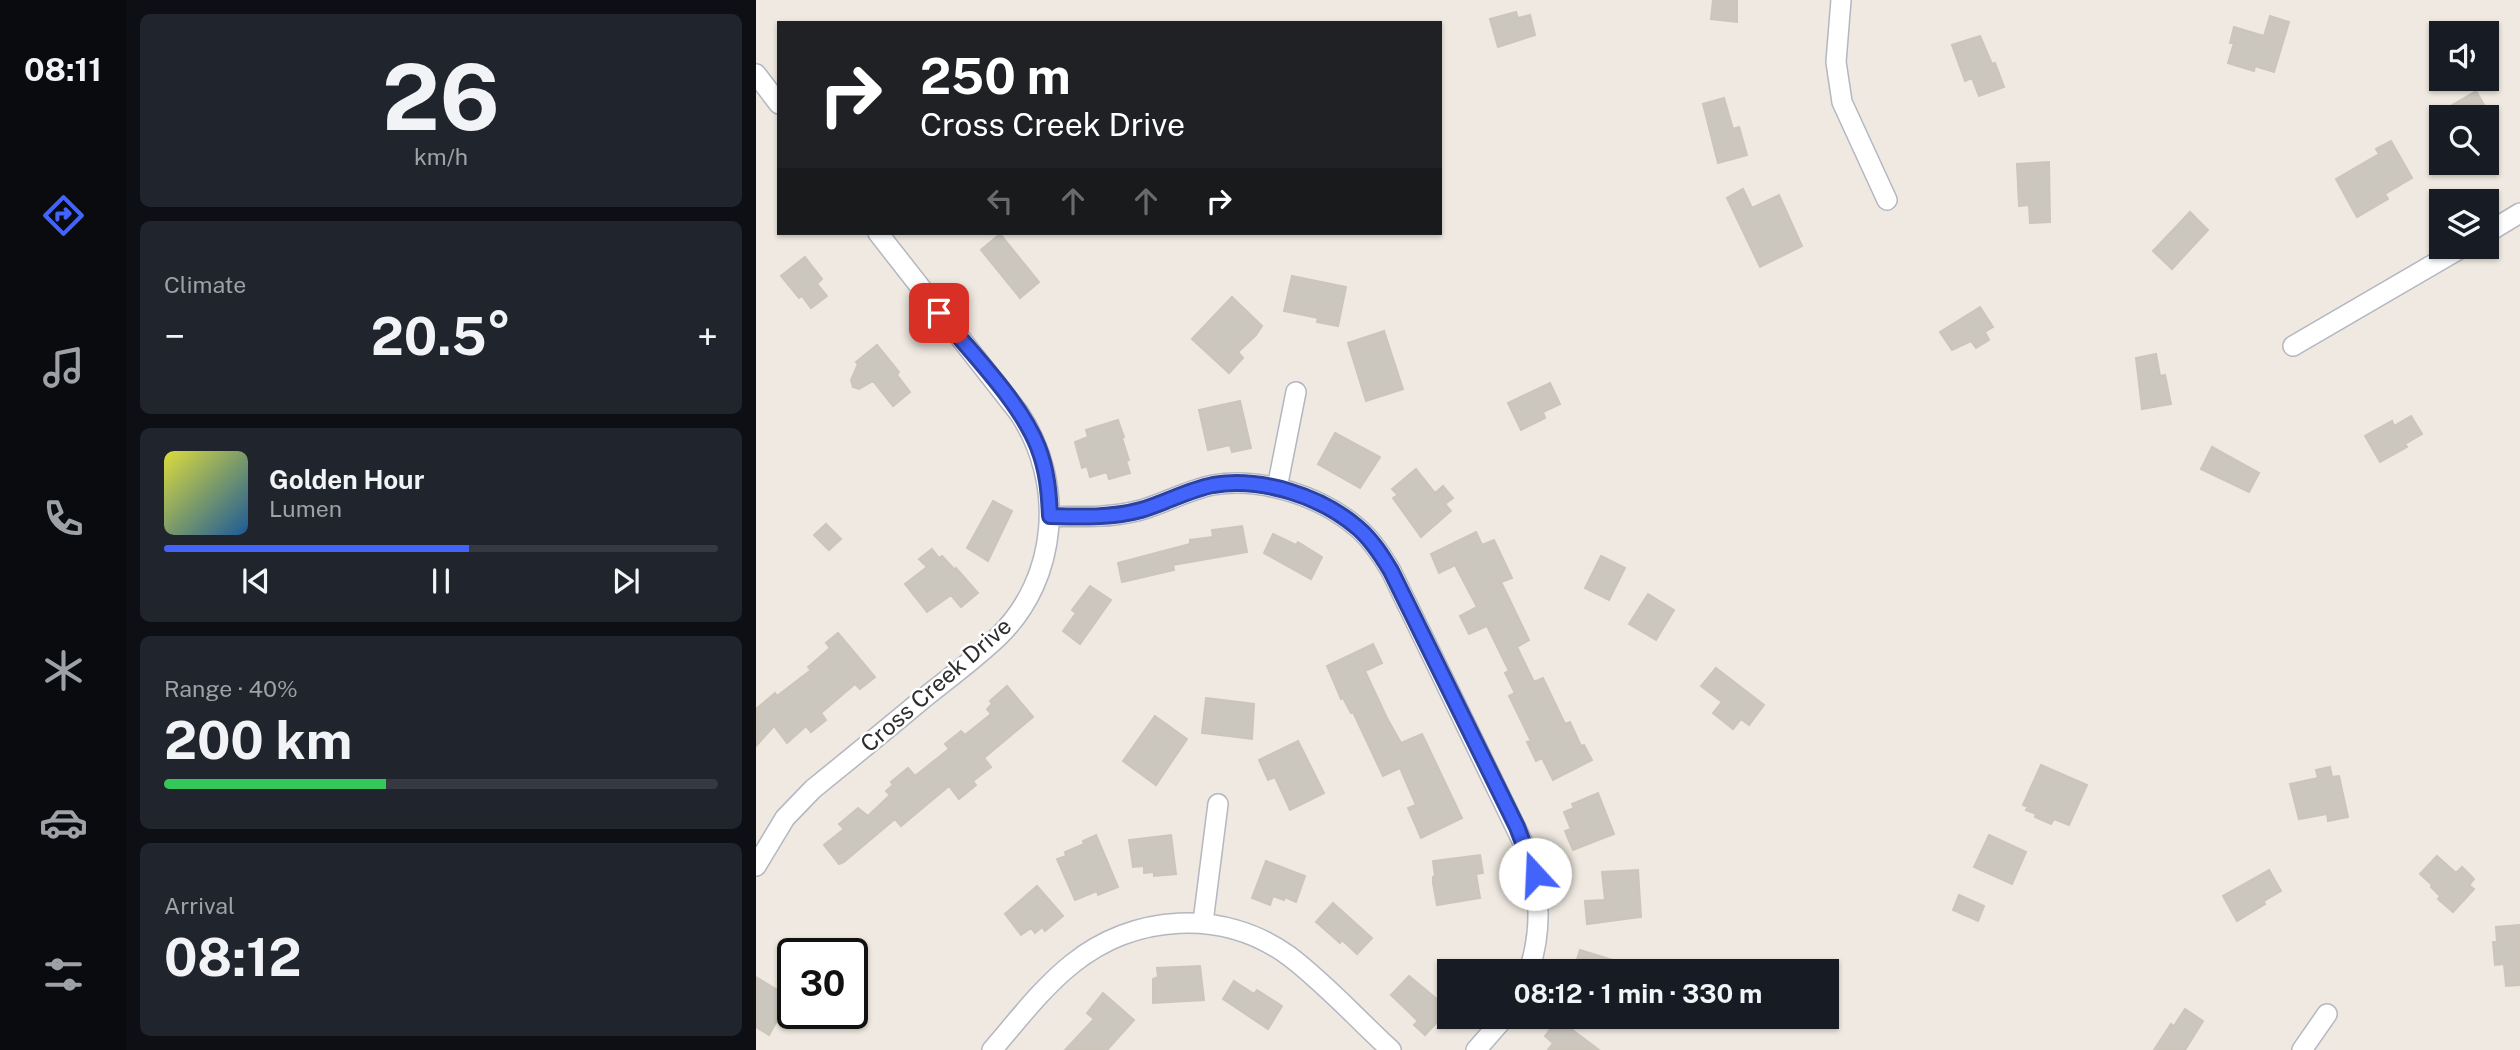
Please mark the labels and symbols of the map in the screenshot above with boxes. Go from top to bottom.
pin [909,283,969,343]
street label: Cross Creek Drive [855,612,1016,757]
position arrow [1498,837,1572,911]
speed limit sign: 30 [777,938,868,1029]

